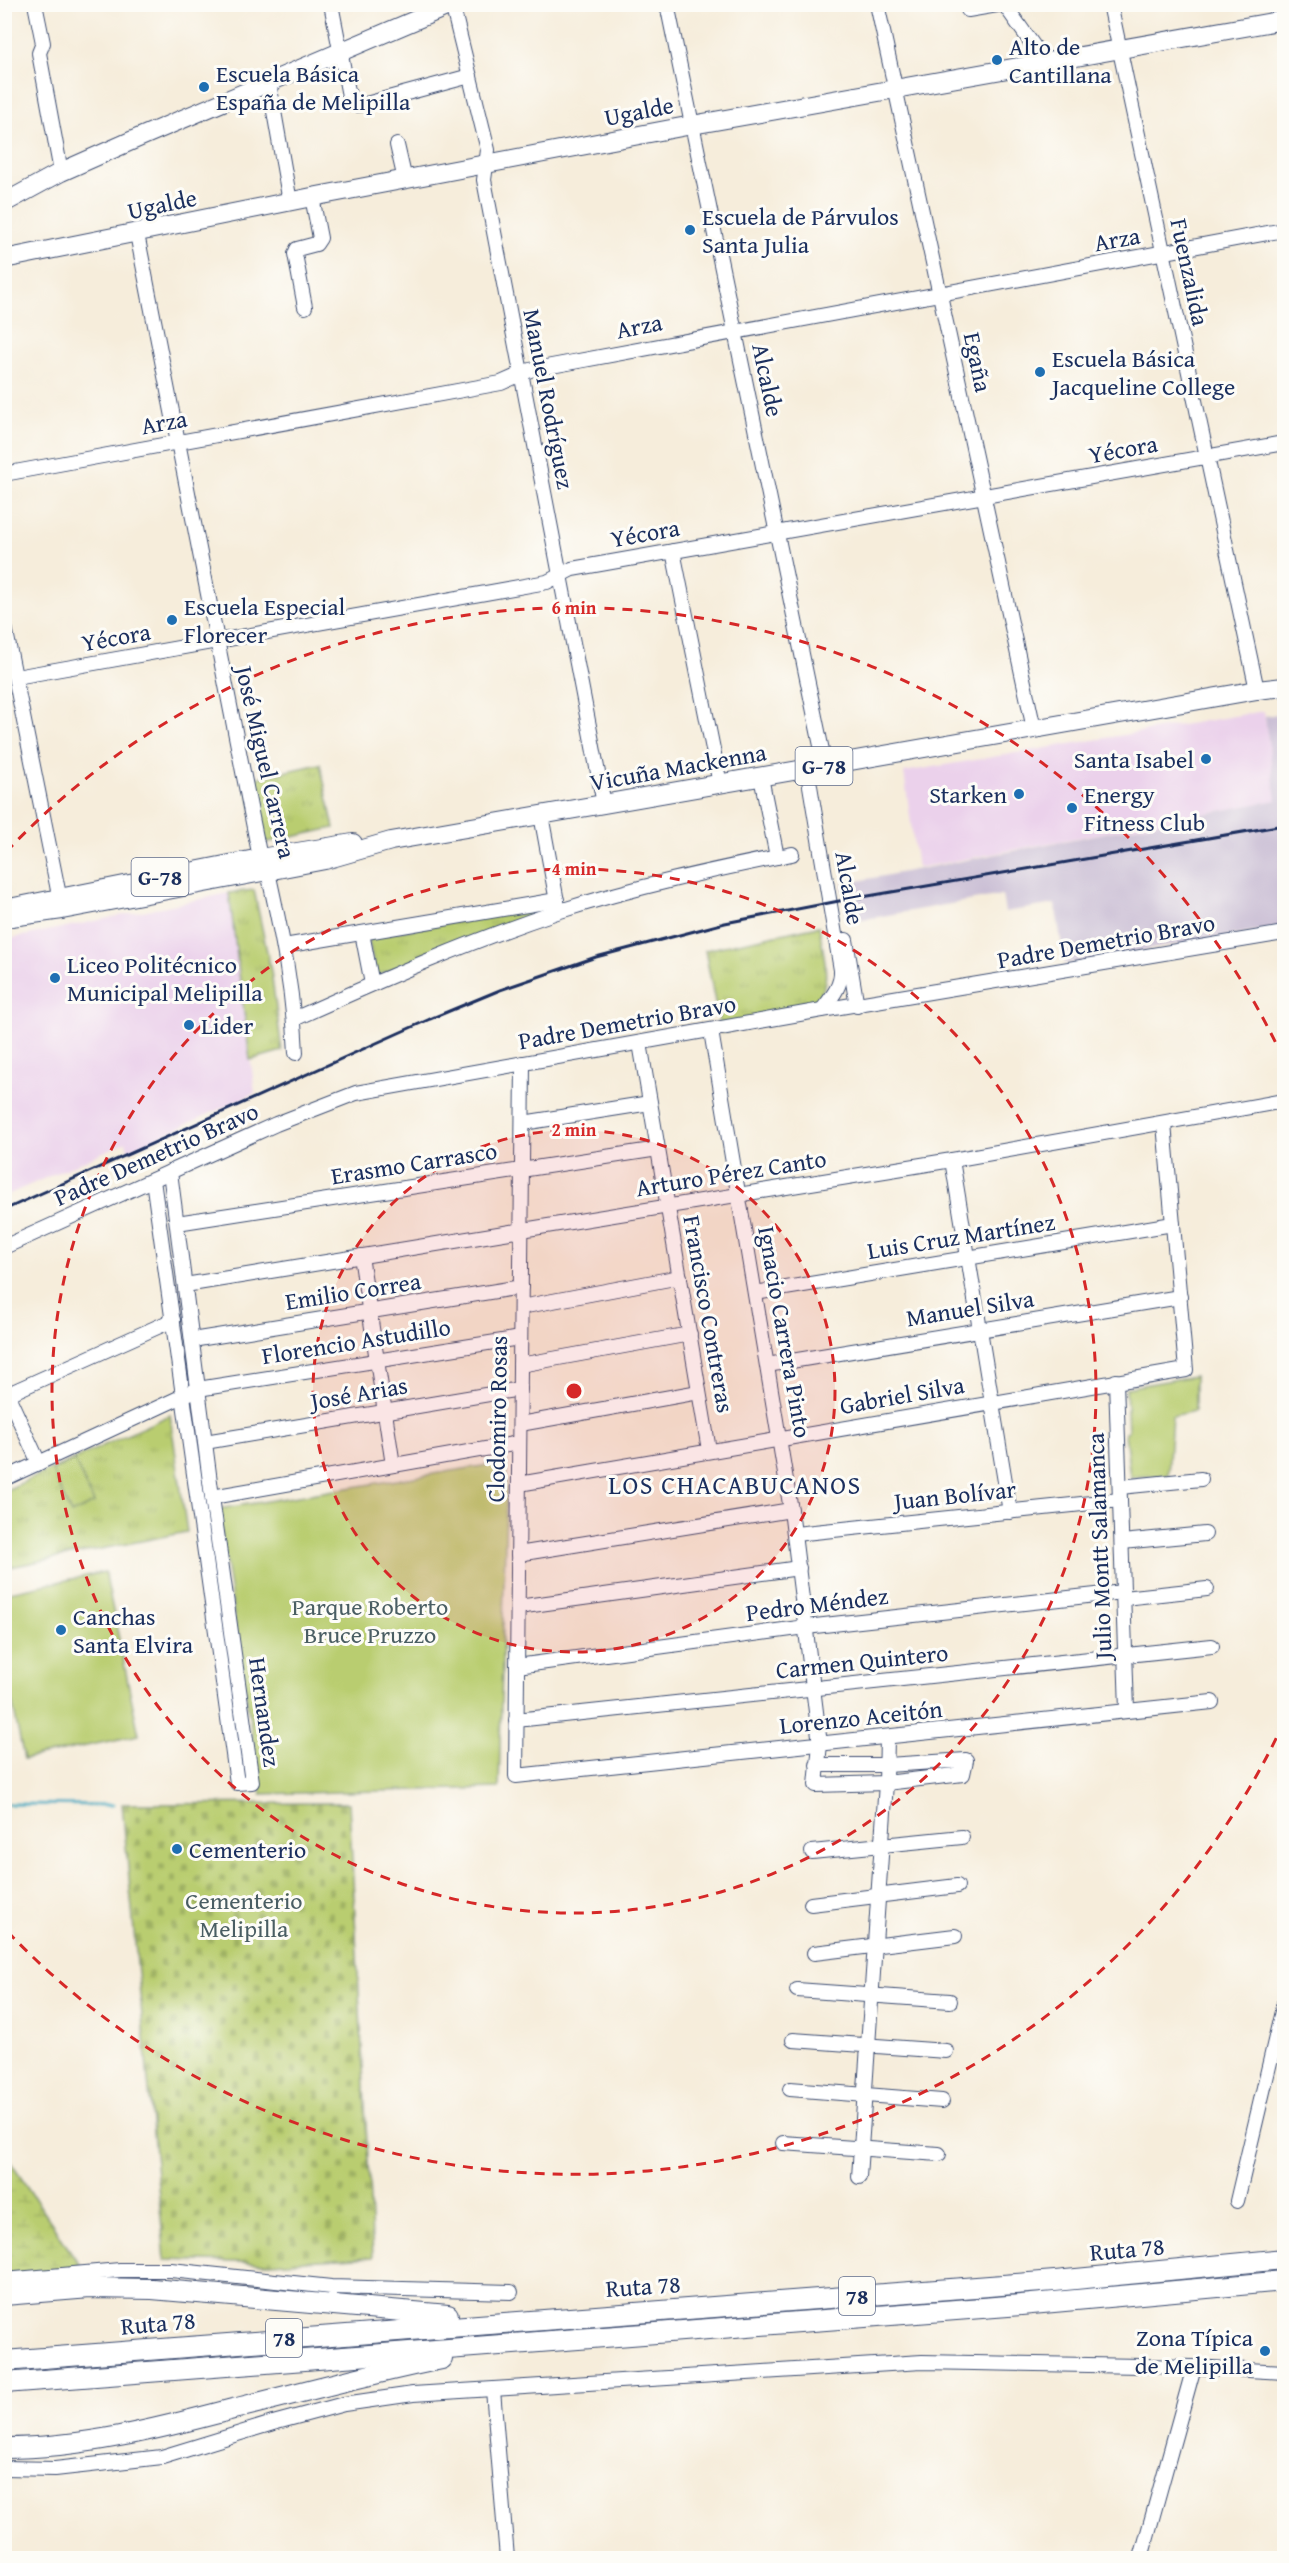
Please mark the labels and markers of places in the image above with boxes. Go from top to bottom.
place label: Alto de Cantillana [1009,29,1112,92]
marker: Alto de Cantillana [990,53,1004,67]
place label: Escuela Básica España de Melipilla [216,56,411,119]
marker: Escuela Básica España de Melipilla [197,80,211,94]
place label: Escuela de Párvulos Santa Julia [702,199,899,262]
marker: Escuela de Párvulos Santa Julia [683,223,697,237]
place label: Escuela Básica Jacqueline College [1049,341,1235,404]
marker: Escuela Básica Jacqueline College [1033,365,1047,379]
place label: Escuela Especial Florecer [184,589,346,652]
marker: Escuela Especial Florecer [165,613,179,627]
place label: Santa Isabel [1074,742,1194,777]
marker: Santa Isabel [1199,752,1213,766]
place label: Starken [929,777,1008,812]
place label: Energy Fitness Club [1084,777,1205,840]
marker: Starken [1012,787,1026,801]
marker: Energy Fitness Club [1065,801,1079,815]
place label: Liceo Politécnico Municipal Melipilla [67,947,263,1010]
marker: Liceo Politécnico Municipal Melipilla [48,971,62,985]
place label: Lider [201,1008,254,1043]
marker: Lider [182,1018,196,1032]
centre of rings [564,1381,584,1401]
place label: Canchas Santa Elvira [73,1599,194,1662]
marker: Canchas Santa Elvira [54,1623,68,1637]
place label: Cementerio [189,1832,306,1867]
marker: Cementerio [170,1842,184,1856]
place label: Zona Típica de Melipilla [1135,2320,1254,2383]
marker: Zona Típica de Melipilla [1258,2344,1272,2358]

